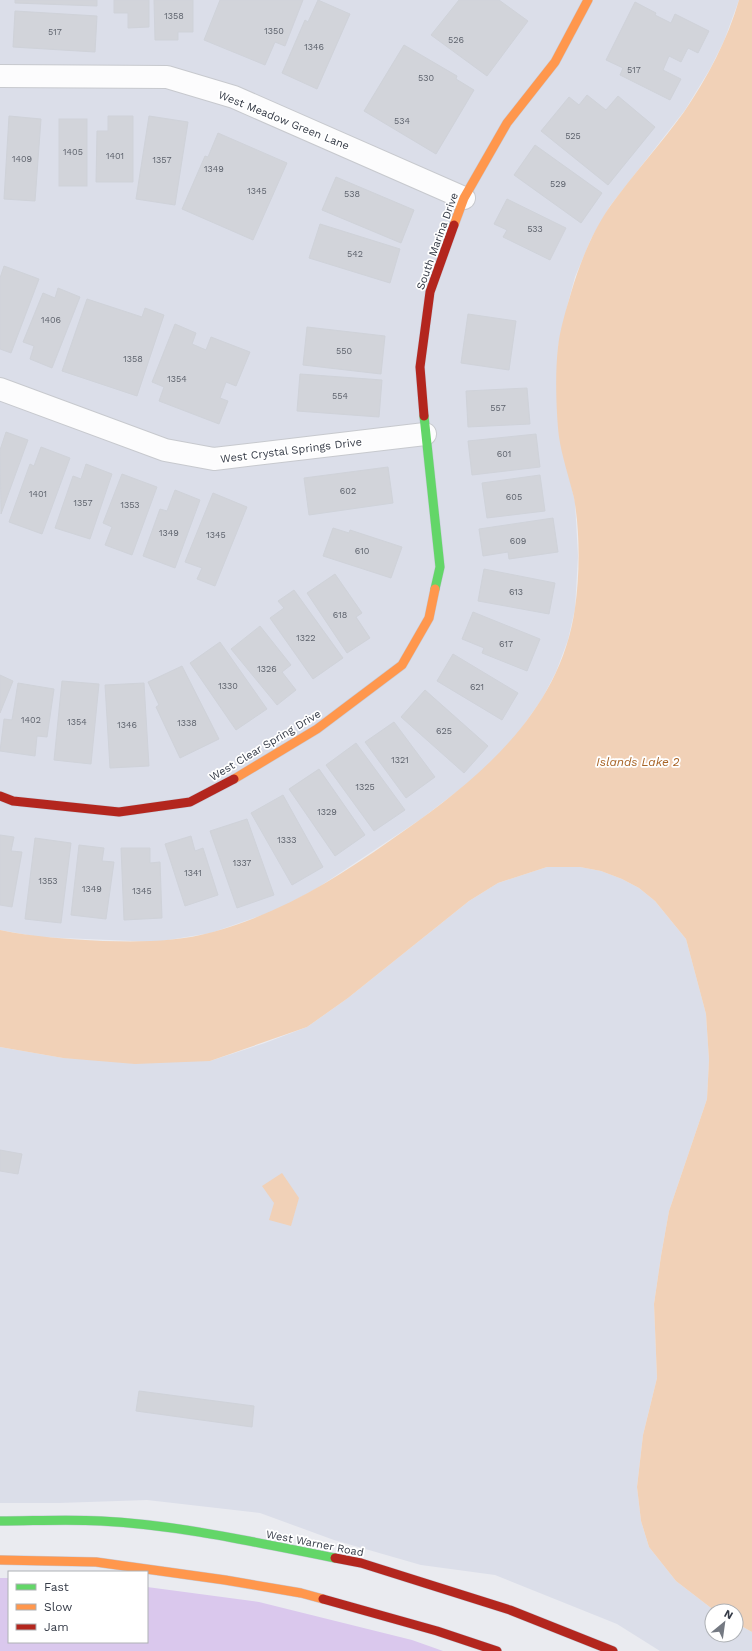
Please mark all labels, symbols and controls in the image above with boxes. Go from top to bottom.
house number: 1358 [164,11,184,21]
house number: 1350 [264,26,284,36]
house number: 517 [48,27,62,37]
house number: 526 [448,35,464,45]
house number: 1346 [304,42,324,52]
house number: 517 [627,65,641,75]
house number: 530 [418,73,434,83]
street label: West Meadow Green Lane [216,88,351,153]
house number: 534 [394,116,410,126]
house number: 525 [565,131,581,141]
house number: 1405 [63,147,83,157]
house number: 1401 [106,151,124,161]
house number: 1409 [12,154,32,164]
house number: 1357 [152,155,172,165]
house number: 1349 [204,164,224,174]
house number: 529 [550,179,566,189]
house number: 1345 [247,186,267,196]
house number: 538 [344,189,360,199]
street label: South Marina Drive [414,191,461,292]
house number: 533 [527,224,543,234]
house number: 542 [347,249,363,259]
house number: 1406 [41,315,61,325]
house number: 550 [336,346,352,356]
house number: 1358 [123,354,143,364]
house number: 1354 [167,374,187,384]
house number: 554 [332,391,348,401]
house number: 557 [490,403,506,413]
street label: West Crystal Springs Drive [220,435,363,466]
house number: 601 [497,449,511,459]
house number: 602 [340,486,356,496]
house number: 1401 [29,489,47,499]
house number: 605 [506,492,522,502]
house number: 1357 [73,498,93,508]
house number: 1353 [120,500,140,510]
house number: 1349 [159,528,179,538]
house number: 1345 [206,530,226,540]
house number: 609 [510,536,526,546]
house number: 610 [355,546,370,556]
house number: 613 [509,587,523,597]
house number: 618 [333,610,347,620]
house number: 1322 [296,633,316,643]
house number: 617 [499,639,513,649]
house number: 1326 [257,664,277,674]
house number: 1330 [218,681,238,691]
house number: 621 [470,682,484,692]
street label: West Clear Spring Drive [207,707,323,784]
house number: 1402 [21,715,41,725]
house number: 1354 [67,717,87,727]
house number: 1338 [177,718,197,728]
house number: 1346 [117,720,137,730]
house number: 625 [436,726,452,736]
house number: 1321 [391,755,409,765]
water label: Islands Lake 2 [596,755,680,769]
house number: 1325 [355,782,375,792]
house number: 1329 [317,807,337,817]
house number: 1333 [277,835,297,845]
house number: 1337 [233,858,251,868]
house number: 1341 [184,868,202,878]
house number: 1353 [38,876,58,886]
house number: 1349 [82,884,102,894]
house number: 1345 [132,886,152,896]
street label: West Warner Road [265,1528,365,1559]
legend [8,1571,148,1643]
text: Fast [44,1580,69,1594]
text: Slow [44,1600,72,1614]
north arrow [704,1603,744,1643]
text: N [722,1607,735,1622]
text: Jam [44,1620,69,1634]

